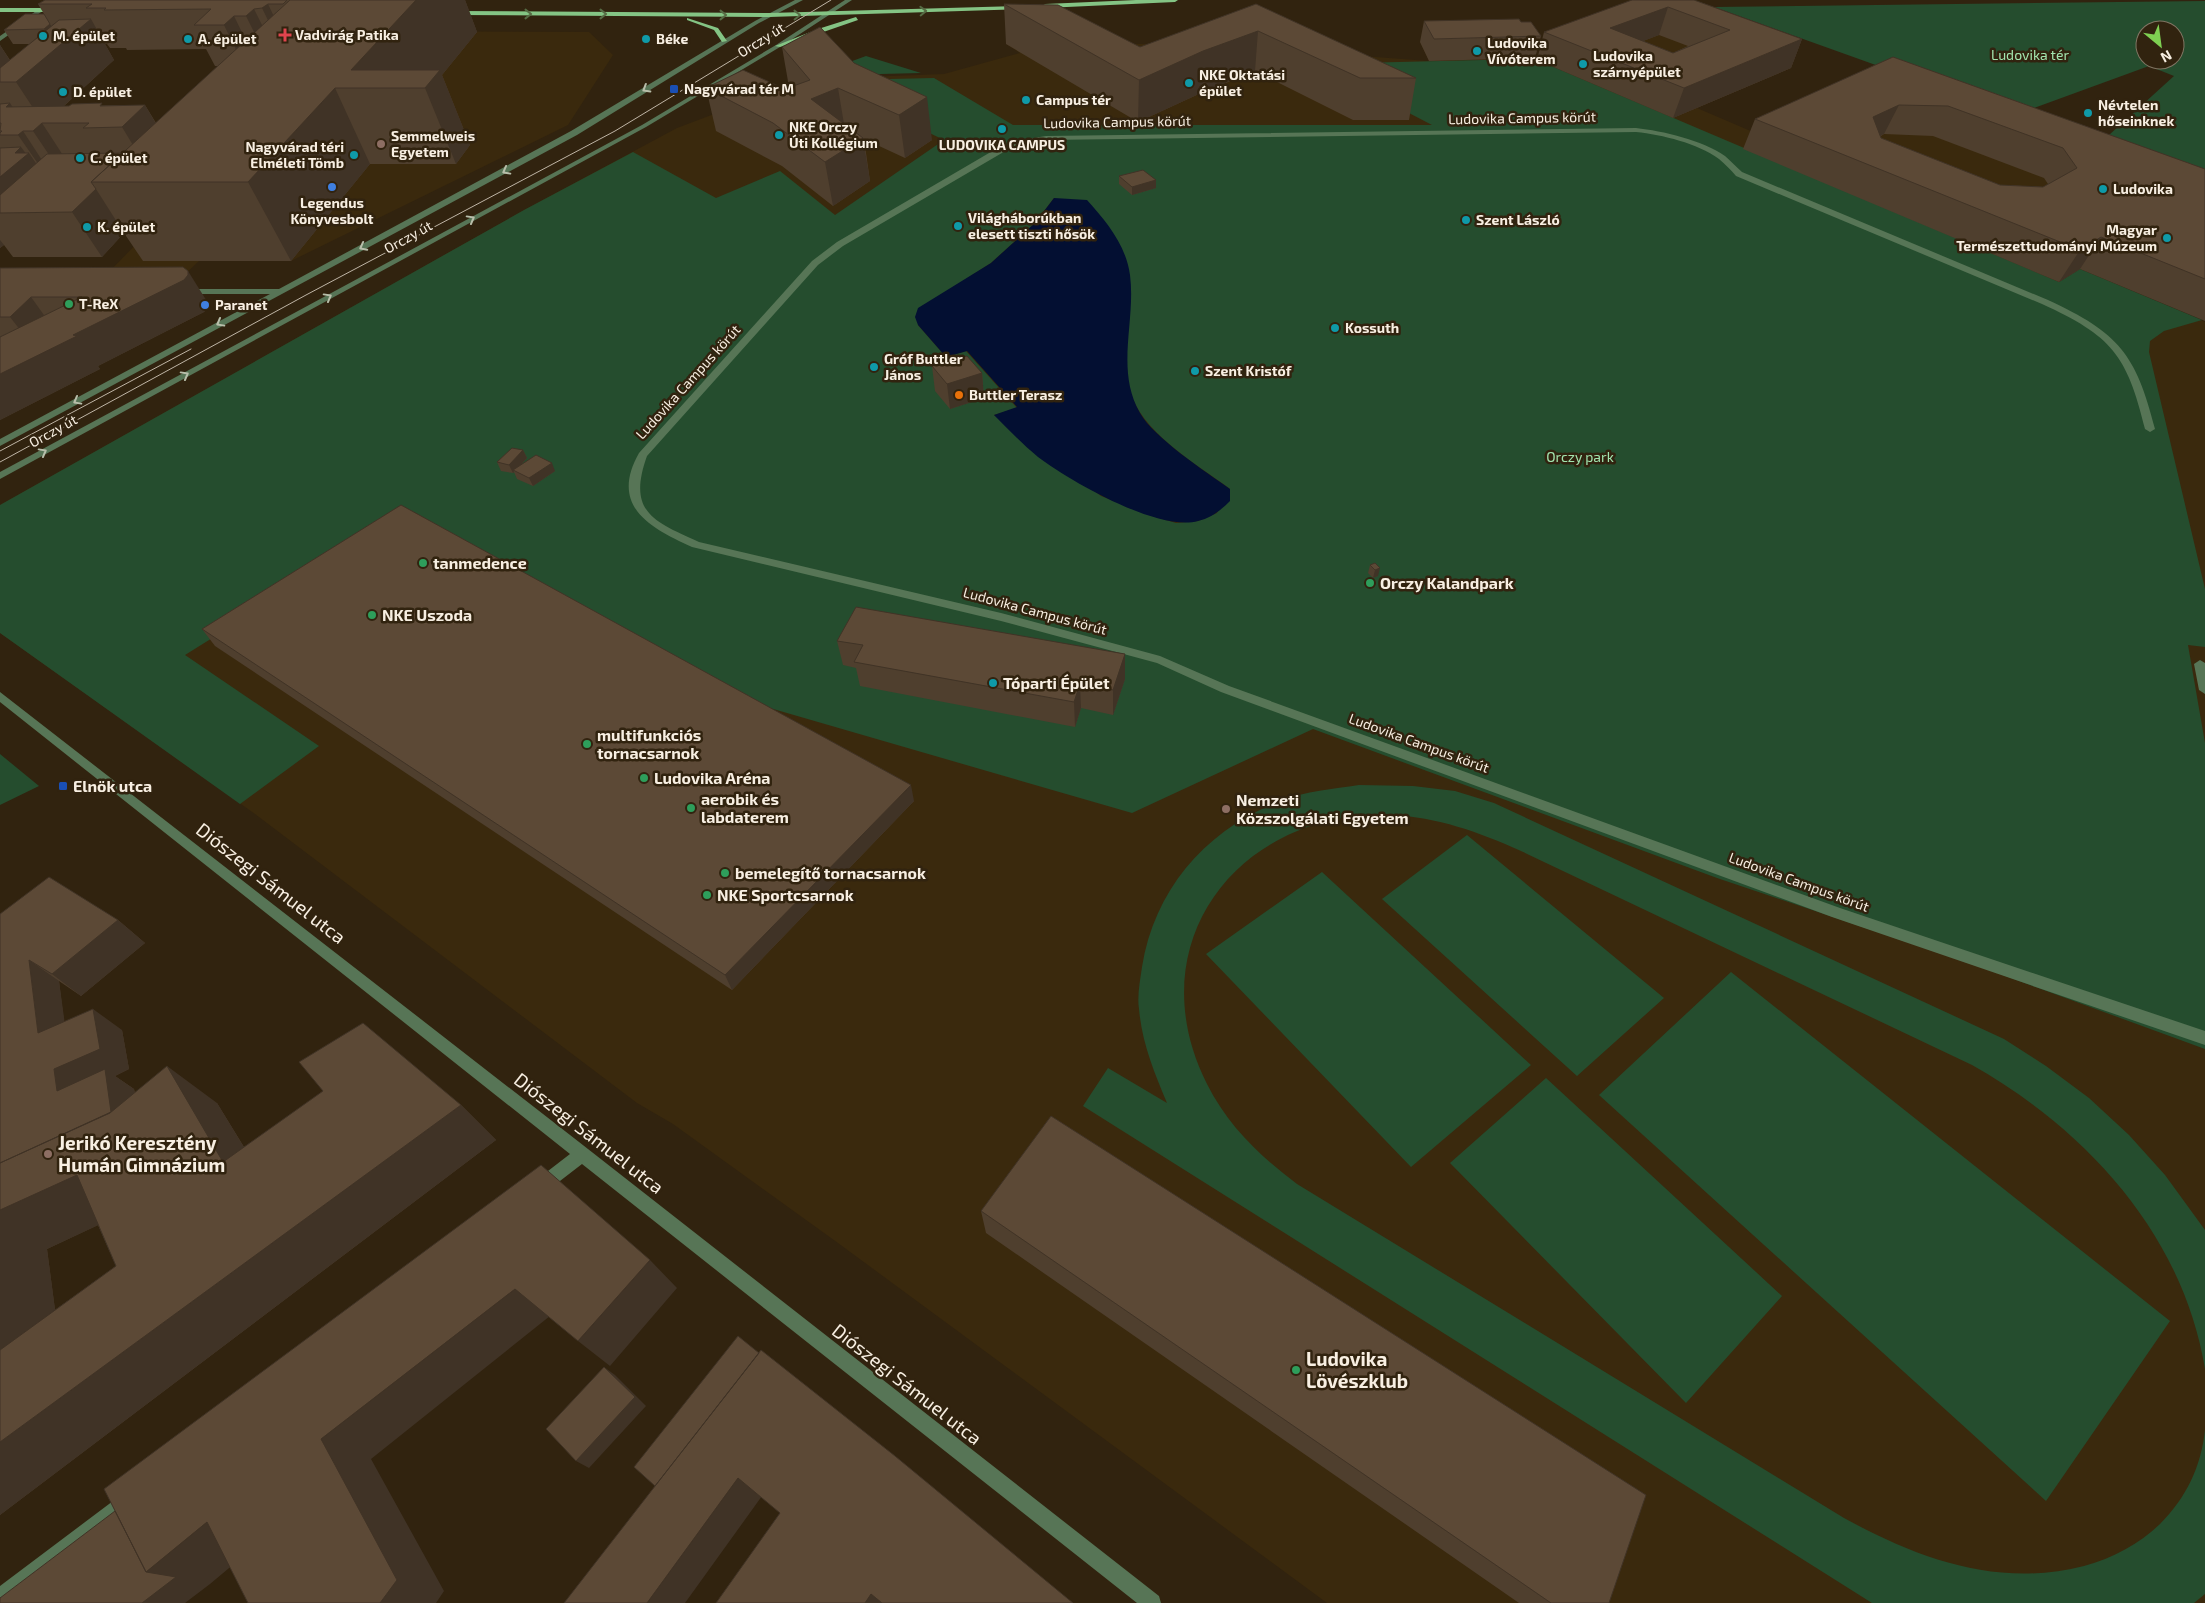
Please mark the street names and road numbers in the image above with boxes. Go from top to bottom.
street label: Orczy út [734,19,787,61]
street label: Ludovika Campus körút [1448,108,1596,127]
street label: Ludovika Campus körút [1043,112,1191,131]
street label: Orczy út [381,216,435,257]
street label: Ludovika Campus körút [632,321,743,442]
street label: Orczy út [26,410,80,451]
street label: Ludovika Campus körút [961,583,1109,638]
street label: Ludovika Campus körút [1347,709,1492,776]
street label: Diószegi Sámuel utca [192,817,351,948]
street label: Ludovika Campus körút [1727,848,1872,915]
street label: Diószegi Sámuel utca [510,1067,669,1198]
street label: Diószegi Sámuel utca [828,1318,987,1449]

